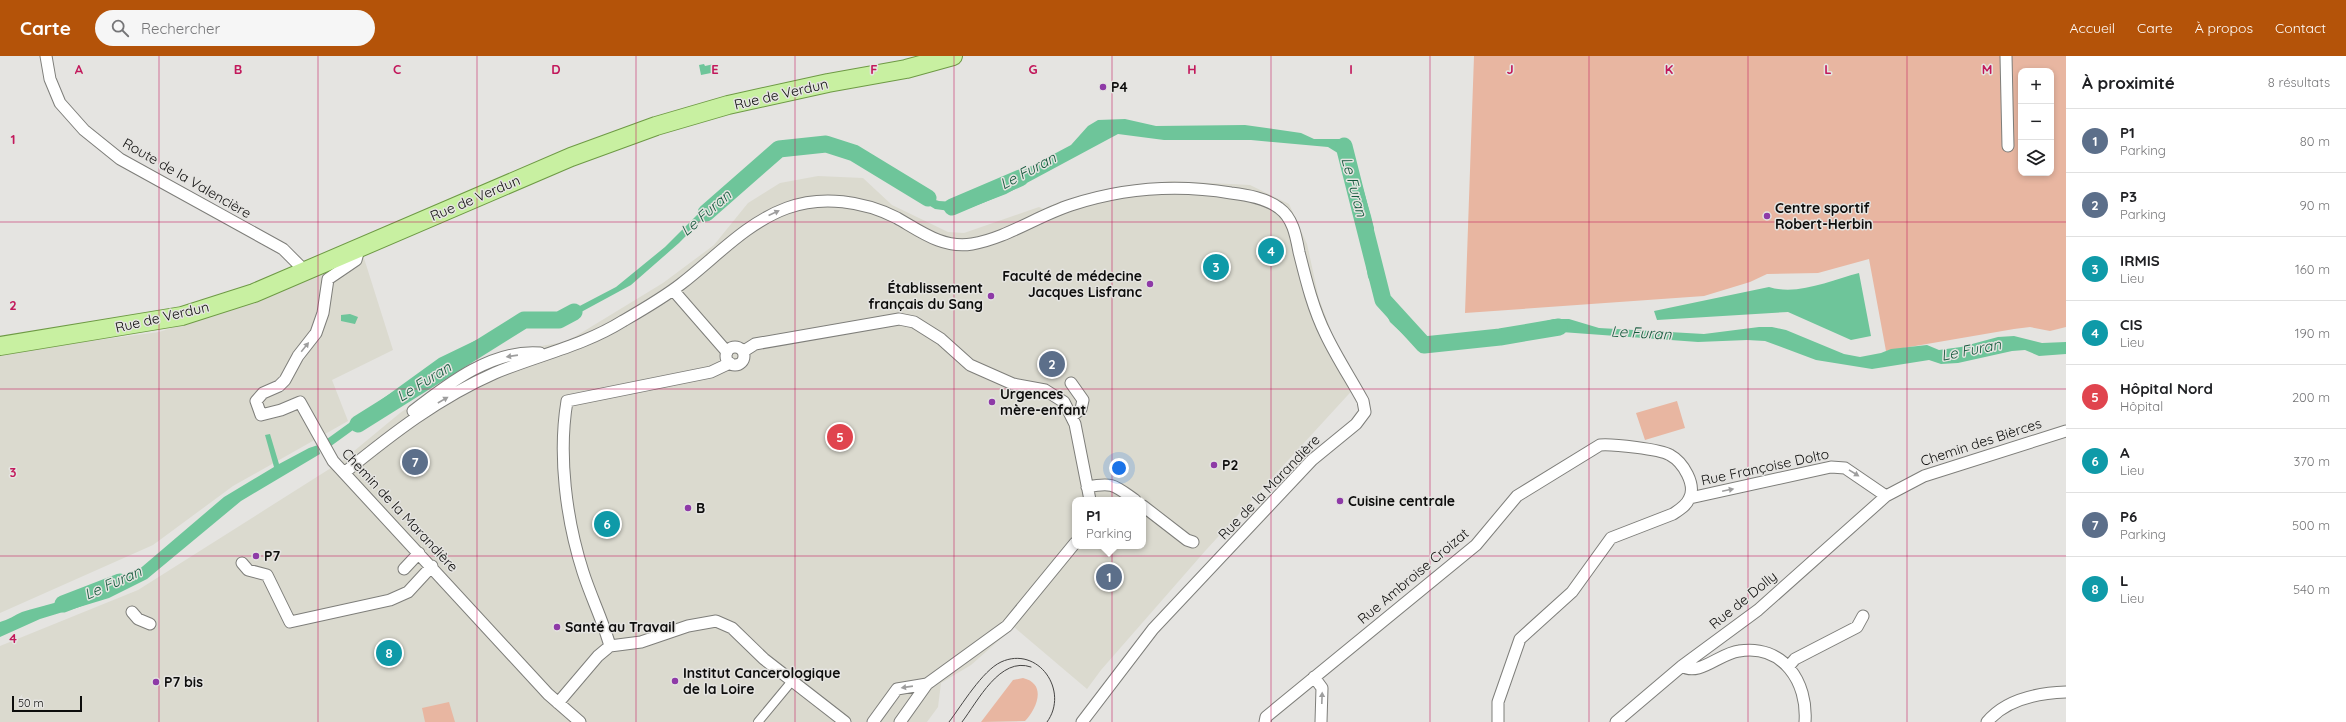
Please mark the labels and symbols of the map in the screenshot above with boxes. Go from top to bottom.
text: A [75,61,84,77]
text: B [234,61,242,77]
text: C [393,61,401,77]
text: D [551,61,561,77]
text: E [711,61,719,77]
text: F [870,61,878,77]
text: G [1028,61,1038,77]
text: H [1187,61,1197,77]
text: I [1349,61,1353,77]
text: J [1506,61,1514,77]
text: K [1665,61,1674,77]
text: L [1824,61,1832,77]
text: M [1982,61,1992,77]
street label: Rue de Verdun [732,74,830,114]
place label: P4 [1111,78,1128,96]
marker: P4 [1098,82,1108,92]
text: 1 [10,131,16,147]
street label: Route de la Valencière [119,134,255,222]
water label: Le Furan [996,148,1059,193]
water label: Le Furan [1337,155,1372,219]
street label: Rue de Verdun [427,171,523,225]
water label: Le Furan [677,185,735,240]
place label: Centre sportif Robert-Herbin [1775,199,1873,233]
one-way arrow [769,210,781,216]
marker: Centre sportif Robert-Herbin [1762,211,1772,221]
pin: 4 [1258,236,1284,266]
pin: 3 [1203,252,1229,282]
place label: Faculté de médecine Jacques Lisfranc [1002,267,1142,301]
place label: Établissement français du Sang [868,279,983,313]
marker: Faculté de médecine Jacques Lisfranc [1145,279,1155,289]
marker: Établissement français du Sang [986,291,996,301]
text: 2 [9,297,17,313]
street label: Rue de Verdun [113,297,211,337]
water label: Le Furan [1610,321,1672,344]
water label: Le Furan [1939,334,2003,365]
one-way arrow [300,342,309,353]
pin: 2 [1039,349,1065,379]
one-way arrow [506,353,518,359]
water label: Le Furan [393,357,455,406]
place label: Urgences mère-enfant [1000,385,1087,419]
one-way arrow [437,397,449,404]
marker: Urgences mère-enfant [987,397,997,407]
street label: Chemin des Bièrces [1918,414,2044,470]
pin: 5 [827,422,853,452]
street label: Rue de la Marandière [1214,431,1324,543]
street label: Chemin de la Marandière [338,444,462,576]
street label: Rue Françoise Dolto [1699,445,1831,489]
pin: 7 [402,447,428,477]
place label: P2 [1222,456,1238,474]
your location [1109,458,1129,478]
marker: P2 [1209,460,1219,470]
text: 3 [10,464,17,480]
one-way arrow [1849,469,1859,477]
one-way arrow [1722,487,1734,493]
place label: Cuisine centrale [1348,492,1455,510]
marker: Cuisine centrale [1335,496,1345,506]
place label: B [696,499,705,517]
marker: B [683,503,693,513]
pin: 6 [594,509,620,539]
street label: Rue Ambroise Croizat [1354,524,1472,628]
place label: P7 [264,547,280,565]
marker: P7 [251,551,261,561]
water label: Le Furan [81,561,145,604]
pin: 1 [1096,562,1122,592]
street label: Rue de Dolly [1705,567,1781,633]
place label: Santé au Travail [565,618,675,636]
marker: Santé au Travail [552,622,562,632]
text: 4 [9,630,17,646]
pin: 8 [376,638,402,668]
place label: Institut Cancerologique de la Loire [683,664,840,698]
place label: P7 bis [164,673,203,691]
marker: Institut Cancerologique de la Loire [670,676,680,686]
marker: P7 bis [151,677,161,687]
one-way arrow [901,684,913,690]
one-way arrow [1319,691,1325,704]
scale bar [12,694,82,713]

